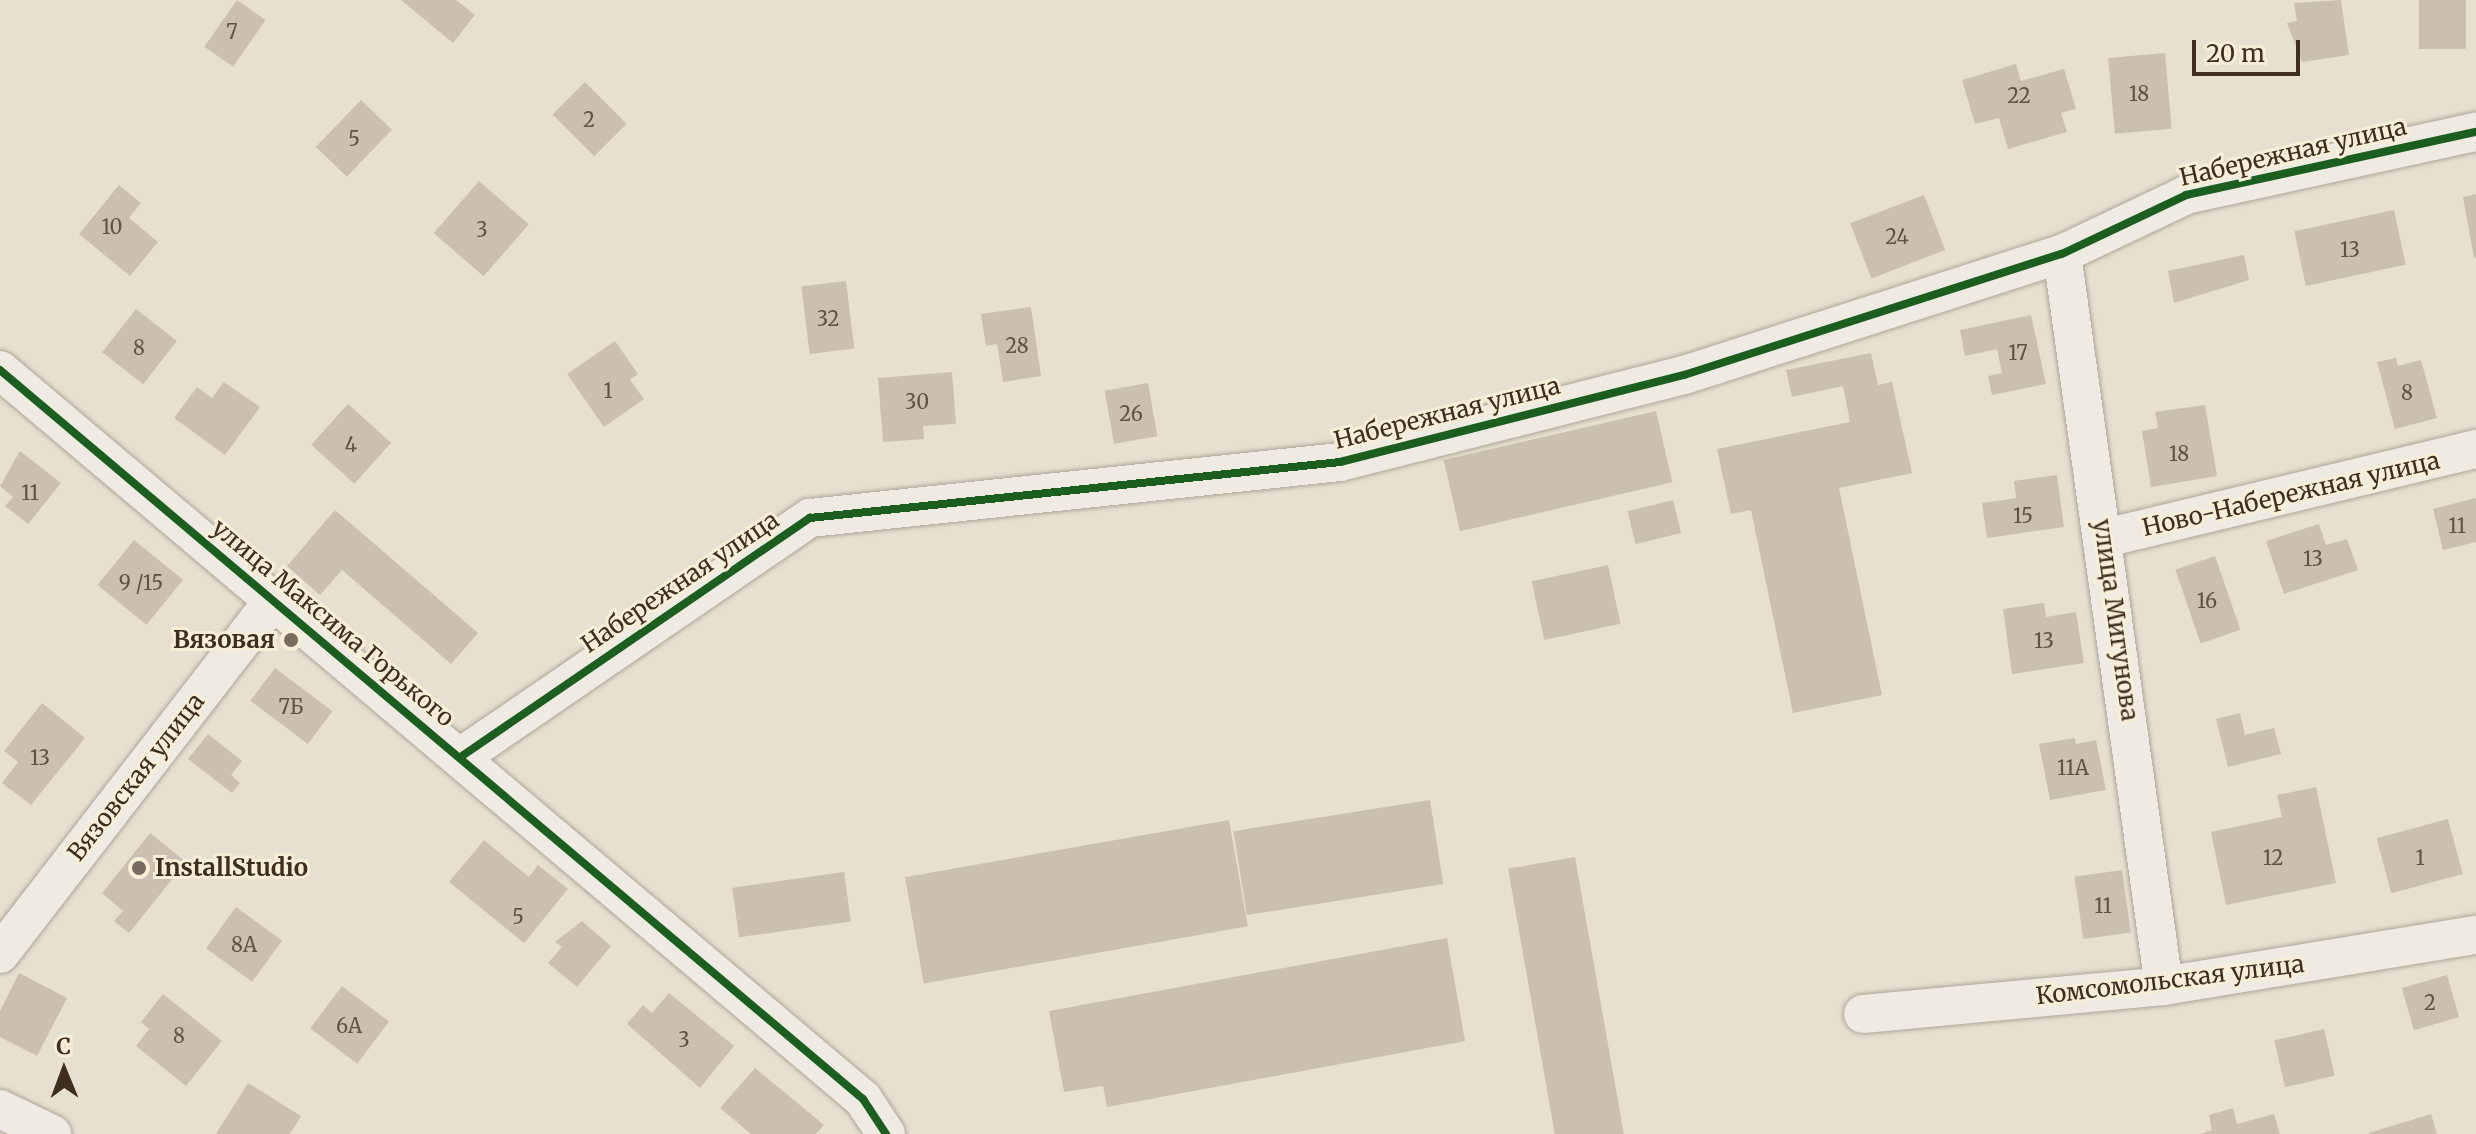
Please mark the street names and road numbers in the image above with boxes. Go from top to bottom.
street label: Набережная улица [2177,112,2409,192]
street label: Набережная улица [1331,371,1563,455]
street label: Ново-Набережная улица [2139,446,2443,542]
street label: Набережная улица [576,505,784,659]
street label: улица Максима Горького [206,513,460,733]
street label: улица Мигунова [2088,517,2144,723]
street label: Вязовская улица [62,687,210,867]
street label: Комсомольская улица [2034,949,2306,1011]

